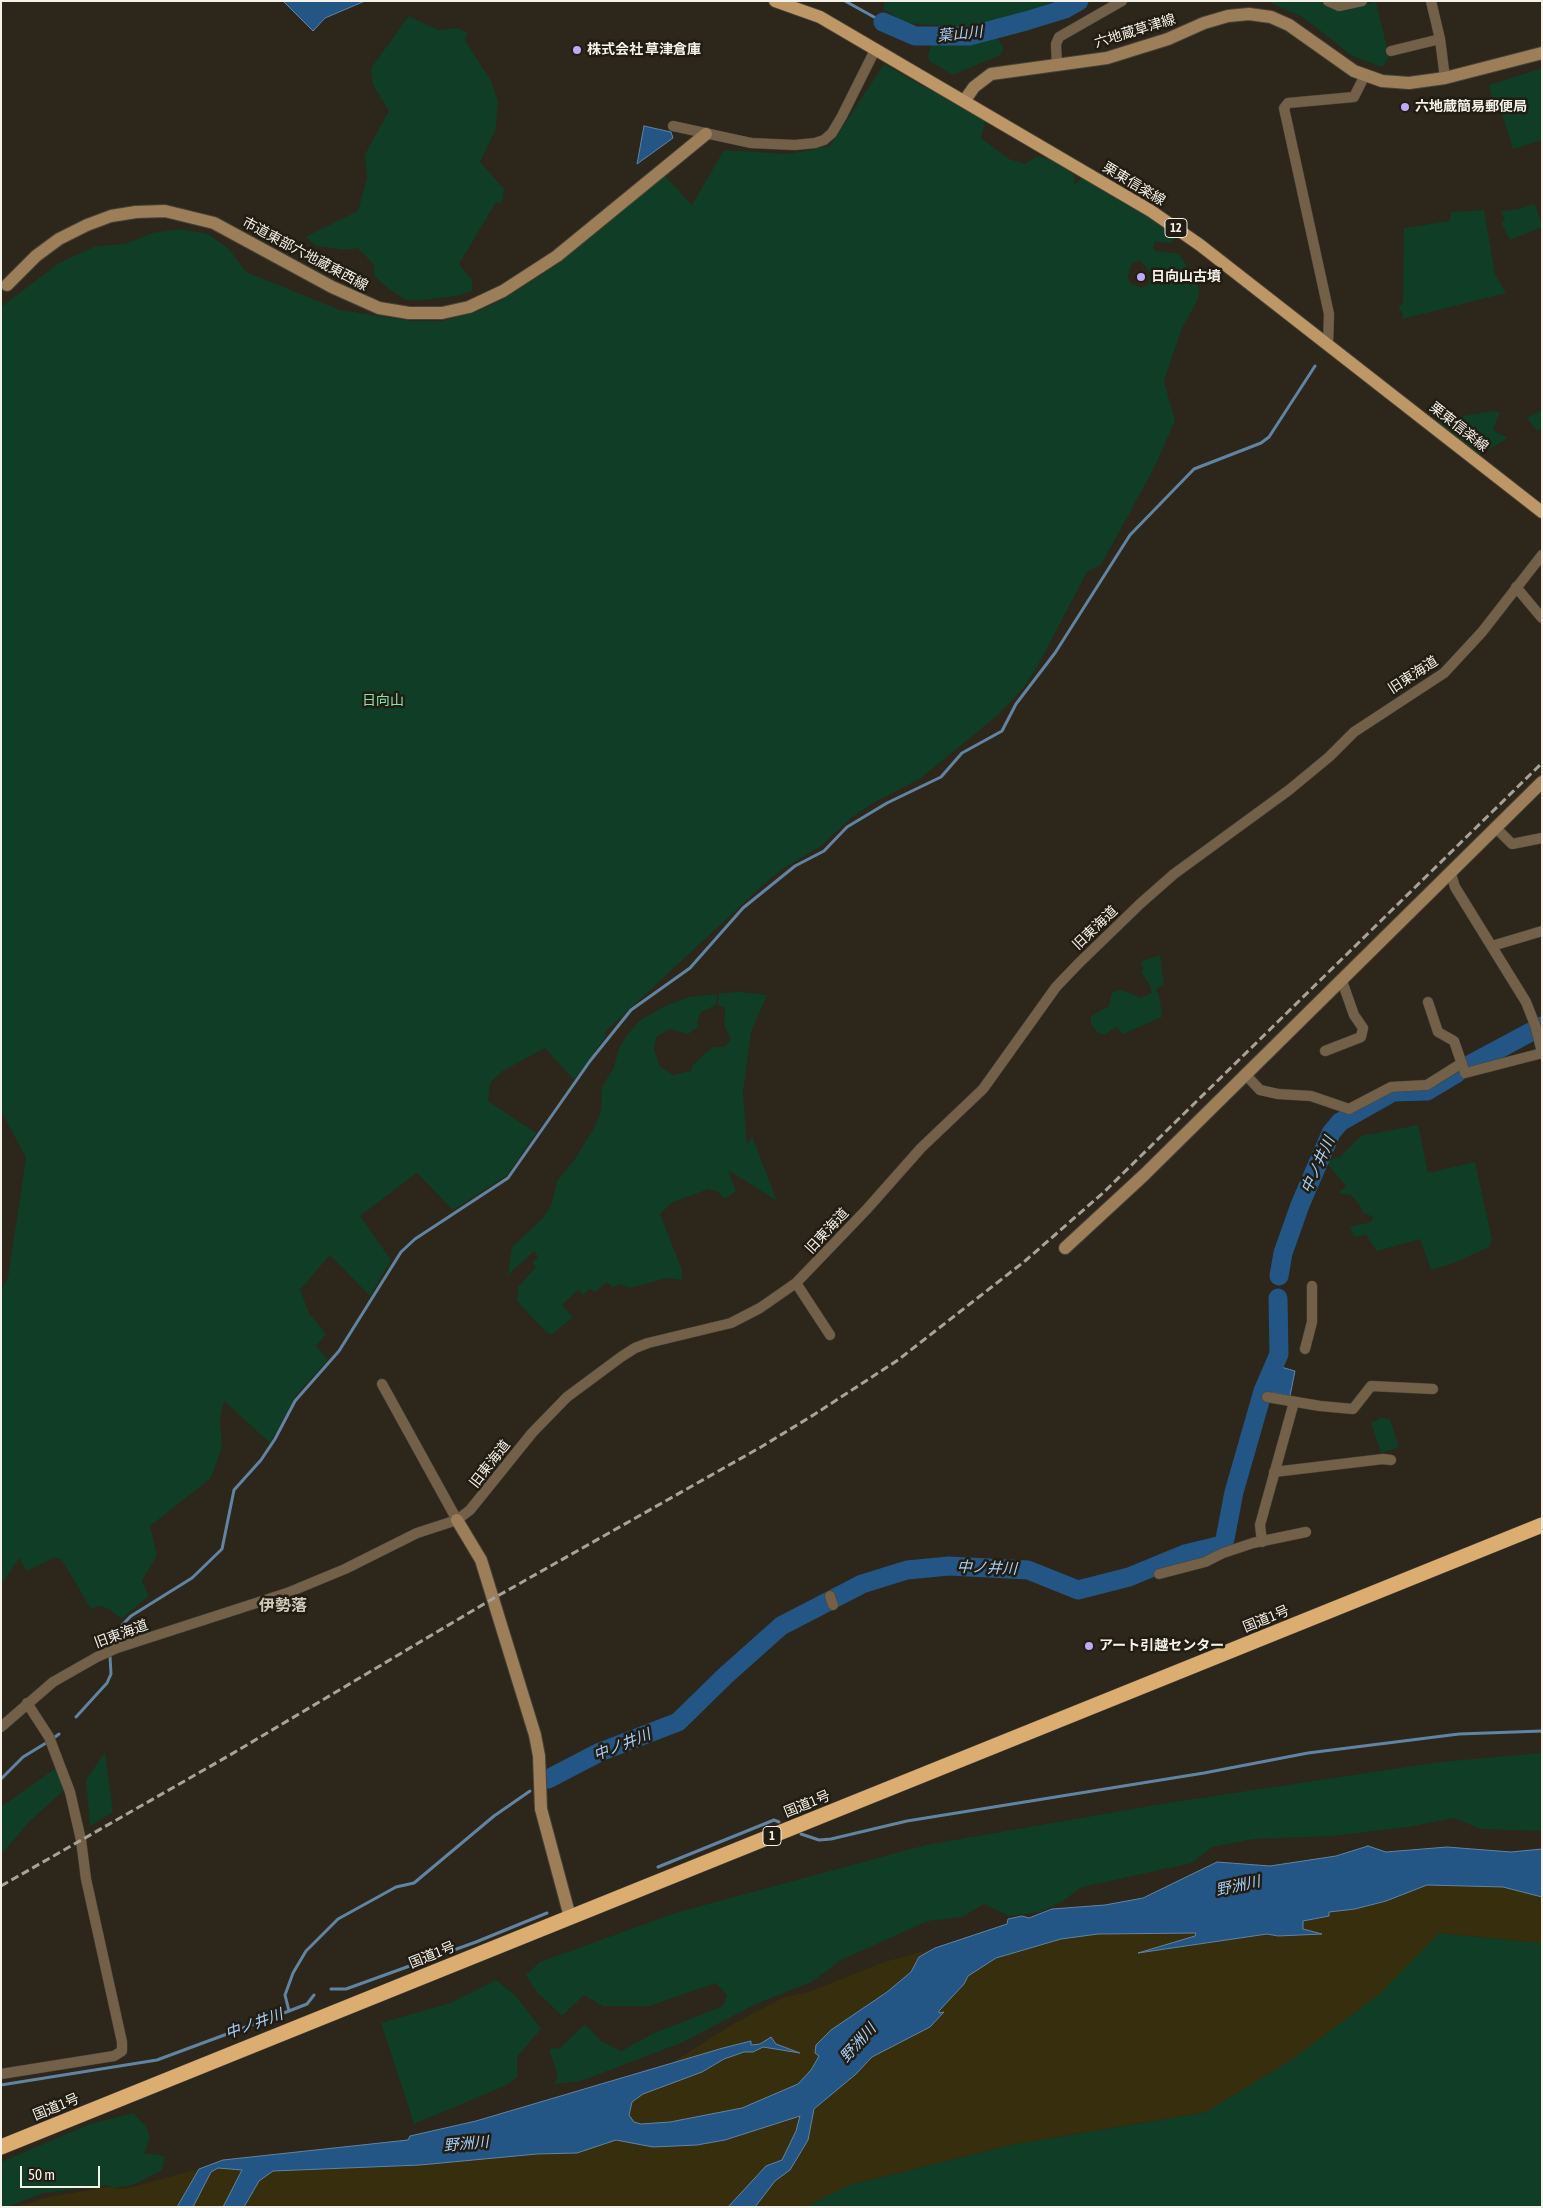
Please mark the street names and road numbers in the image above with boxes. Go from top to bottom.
street label: 六地蔵草津線 [1092,11,1178,51]
street label: 栗東信楽線 [1100,159,1168,209]
street label: 市道東部六地蔵東西線 [239,214,371,294]
road number: 12 [1165,218,1187,238]
street label: 栗東信楽線 [1426,399,1492,455]
street label: 旧東海道 [1385,653,1441,697]
street label: 旧東海道 [1069,903,1121,953]
street label: 旧東海道 [802,1205,852,1257]
street label: 旧東海道 [466,1437,514,1491]
street label: 国道1号 [1240,1602,1292,1636]
street label: 旧東海道 [92,1617,150,1651]
street label: 国道1号 [781,1787,833,1821]
road number: 1 [763,1826,781,1845]
street label: 国道1号 [406,1938,458,1972]
street label: 国道1号 [30,2090,82,2124]

